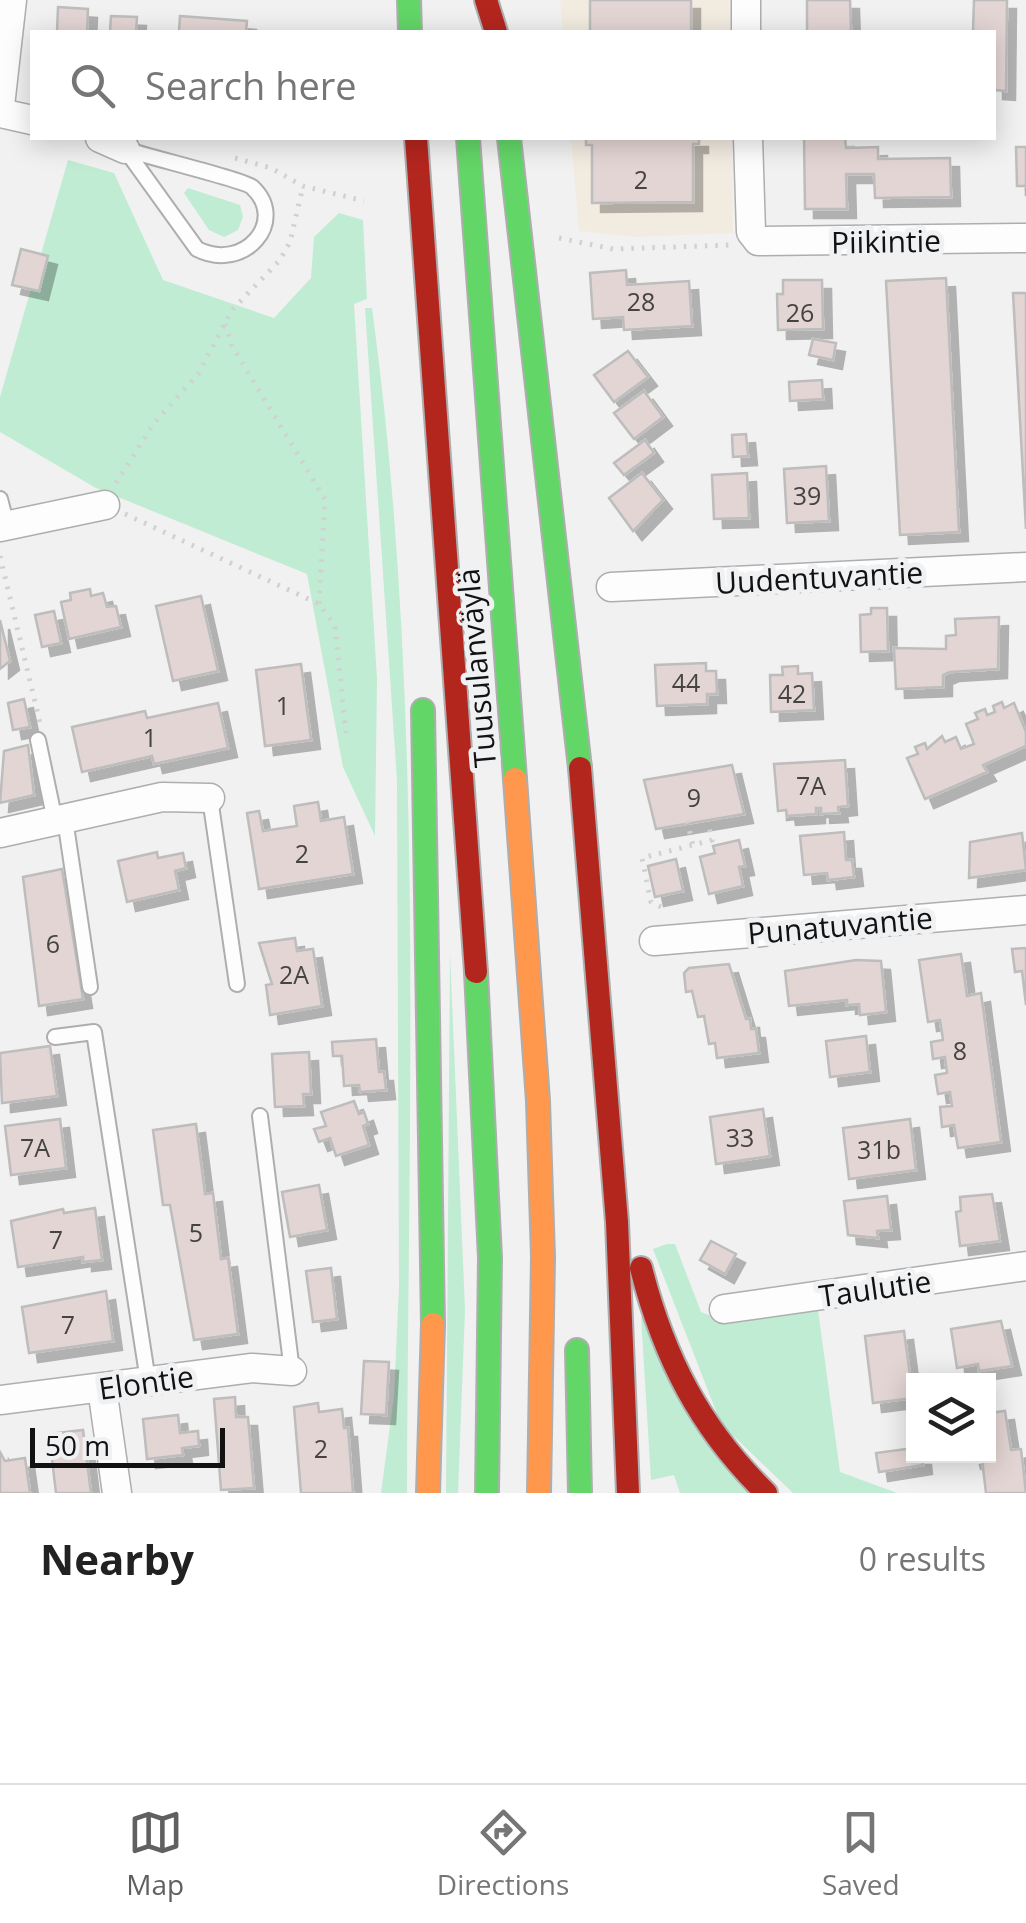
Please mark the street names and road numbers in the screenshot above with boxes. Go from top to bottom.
street label: Piikintie [831,220,941,262]
street label: Uudentuvantie [714,551,924,603]
street label: Tuusulanväylä [447,567,505,769]
street label: Punatuvantie [746,896,934,954]
street label: Taulutie [816,1260,934,1316]
street label: Elontie [96,1355,196,1409]

